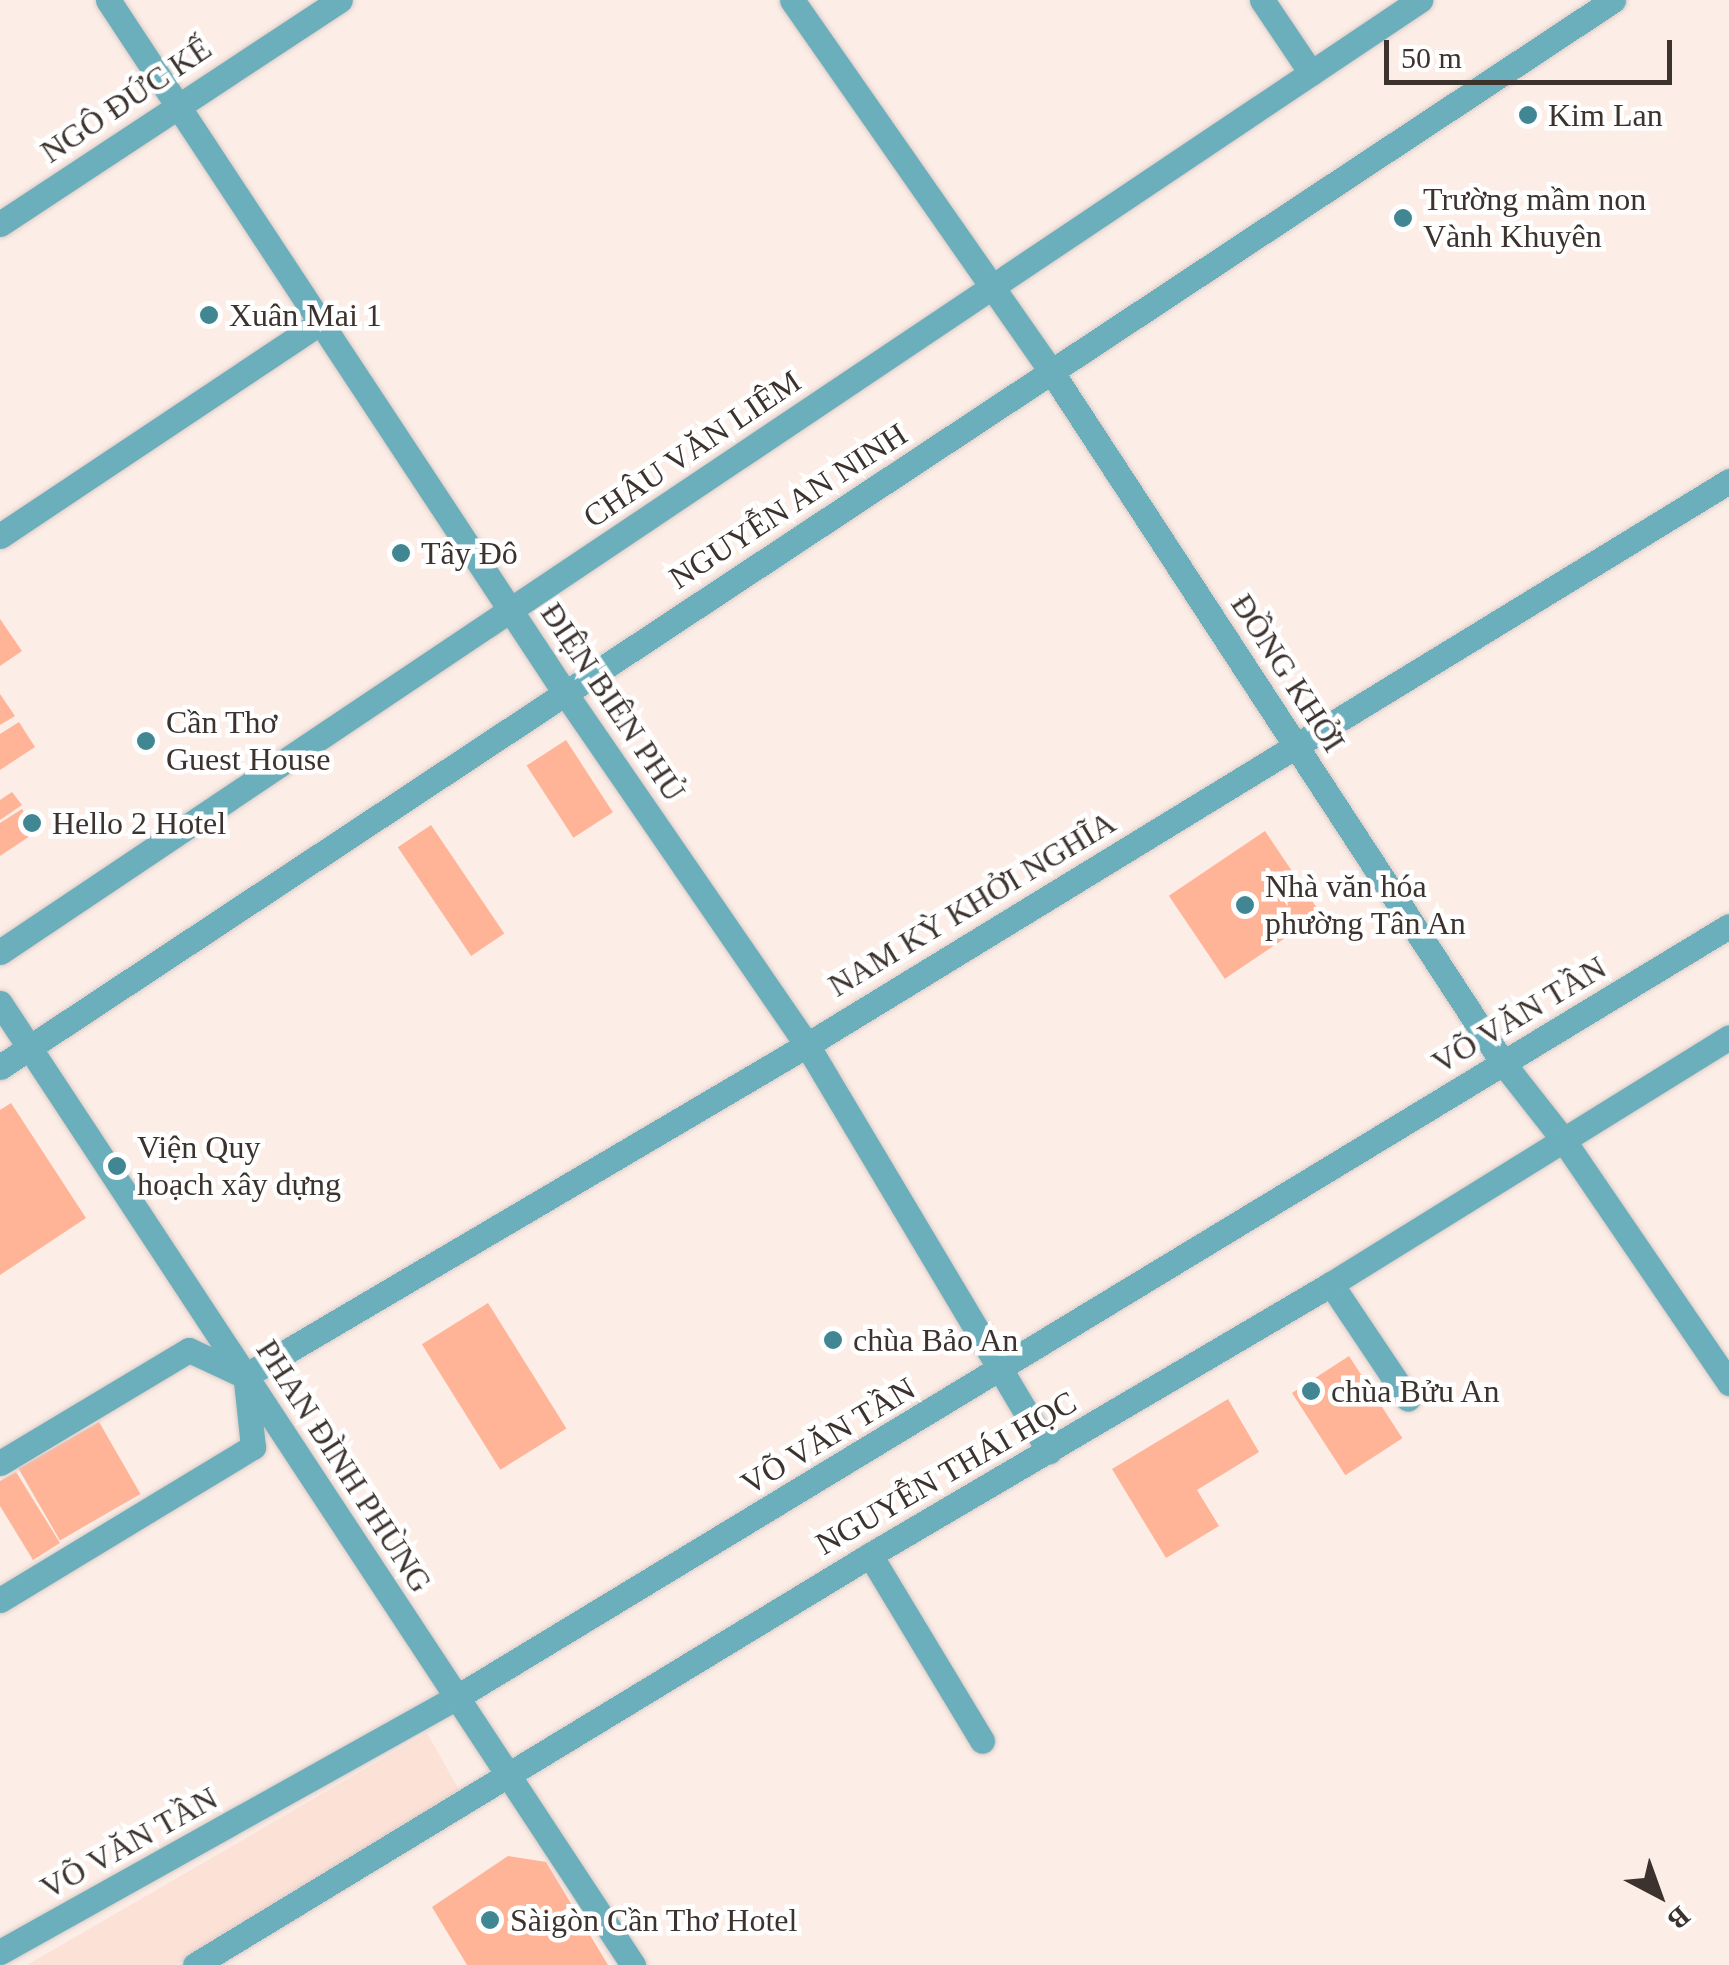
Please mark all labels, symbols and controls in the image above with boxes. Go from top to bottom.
scale bar [1389,20,1676,82]
street label: NGÔ ĐỨC KẾ [33,29,219,171]
text: 50 m [1401,41,1462,74]
place label: Kim Lan [1548,96,1663,134]
marker: Kim Lan [1517,104,1539,126]
place label: Trường mầm non Vành Khuyên [1423,181,1646,256]
marker: Trường mầm non Vành Khuyên [1392,207,1414,229]
place label: Xuân Mai 1 [229,296,382,334]
marker: Xuân Mai 1 [198,304,220,326]
street label: CHÂU VĂN LIÊM [576,362,808,536]
street label: NGUYỄN AN NINH [661,414,915,598]
place label: Tây Đô [421,534,518,572]
marker: Tây Đô [390,542,412,564]
street label: ĐỒNG KHỞI [1223,587,1353,759]
street label: ĐIỆN BIÊN PHỦ [532,595,694,809]
place label: Cần Thơ Guest House [166,704,330,779]
marker: Cần Thơ Guest House [135,730,157,752]
street label: NAM KỲ KHỞI NGHĨA [822,803,1122,1005]
place label: Hello 2 Hotel [52,804,226,842]
marker: Hello 2 Hotel [21,812,43,834]
place label: Nhà văn hóa phường Tân An [1265,868,1468,943]
marker: Nhà văn hóa phường Tân An [1234,894,1256,916]
street label: VÕ VĂN TẦN [1425,948,1613,1082]
place label: Viện Quy hoạch xây dựng [137,1129,341,1204]
marker: Viện Quy hoạch xây dựng [106,1155,128,1177]
place label: chùa Bảo An [853,1321,1020,1359]
marker: chùa Bảo An [822,1329,844,1351]
street label: PHAN ĐÌNH PHÙNG [248,1333,440,1599]
street label: VÕ VĂN TẦN [734,1369,922,1503]
place label: chùa Bửu An [1331,1372,1501,1410]
marker: chùa Bửu An [1300,1380,1322,1402]
street label: NGUYỄN THÁI HỌC [809,1383,1083,1563]
street label: VÕ VĂN TẦN [33,1778,225,1908]
north arrow [1609,1845,1709,1945]
text: B [1662,1900,1696,1936]
place label: Sàigòn Cần Thơ Hotel [510,1901,798,1939]
marker: Sàigòn Cần Thơ Hotel [479,1909,501,1931]

